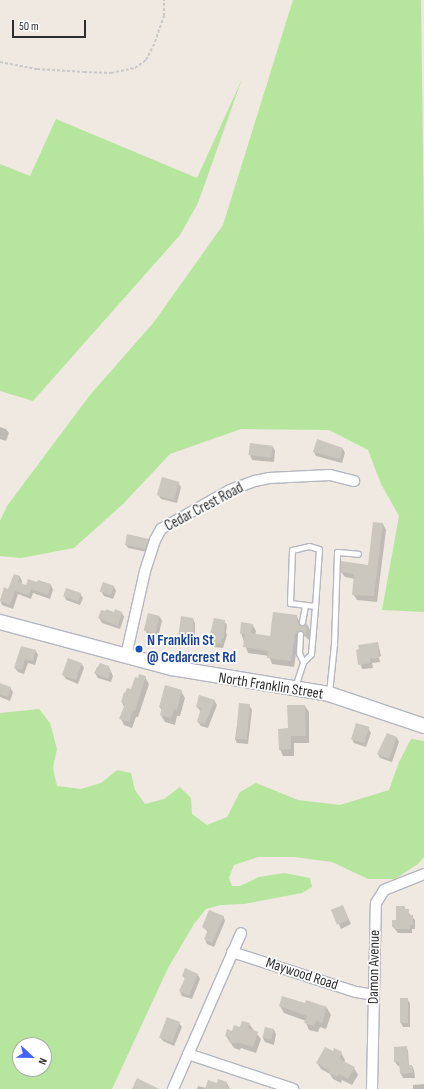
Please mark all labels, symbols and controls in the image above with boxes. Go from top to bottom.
scale bar [14,12,88,38]
text: 50 m [19,19,39,34]
street label: Cedar Crest Road [162,479,246,535]
place label: N Franklin St @ Cedarcrest Rd [147,631,236,666]
marker: N Franklin St @ Cedarcrest Rd [134,644,144,654]
street label: North Franklin Street [217,669,325,703]
street label: Damon Avenue [364,930,384,1004]
street label: Maywood Road [264,954,340,994]
north arrow [12,1037,52,1077]
text: N [36,1056,50,1066]

